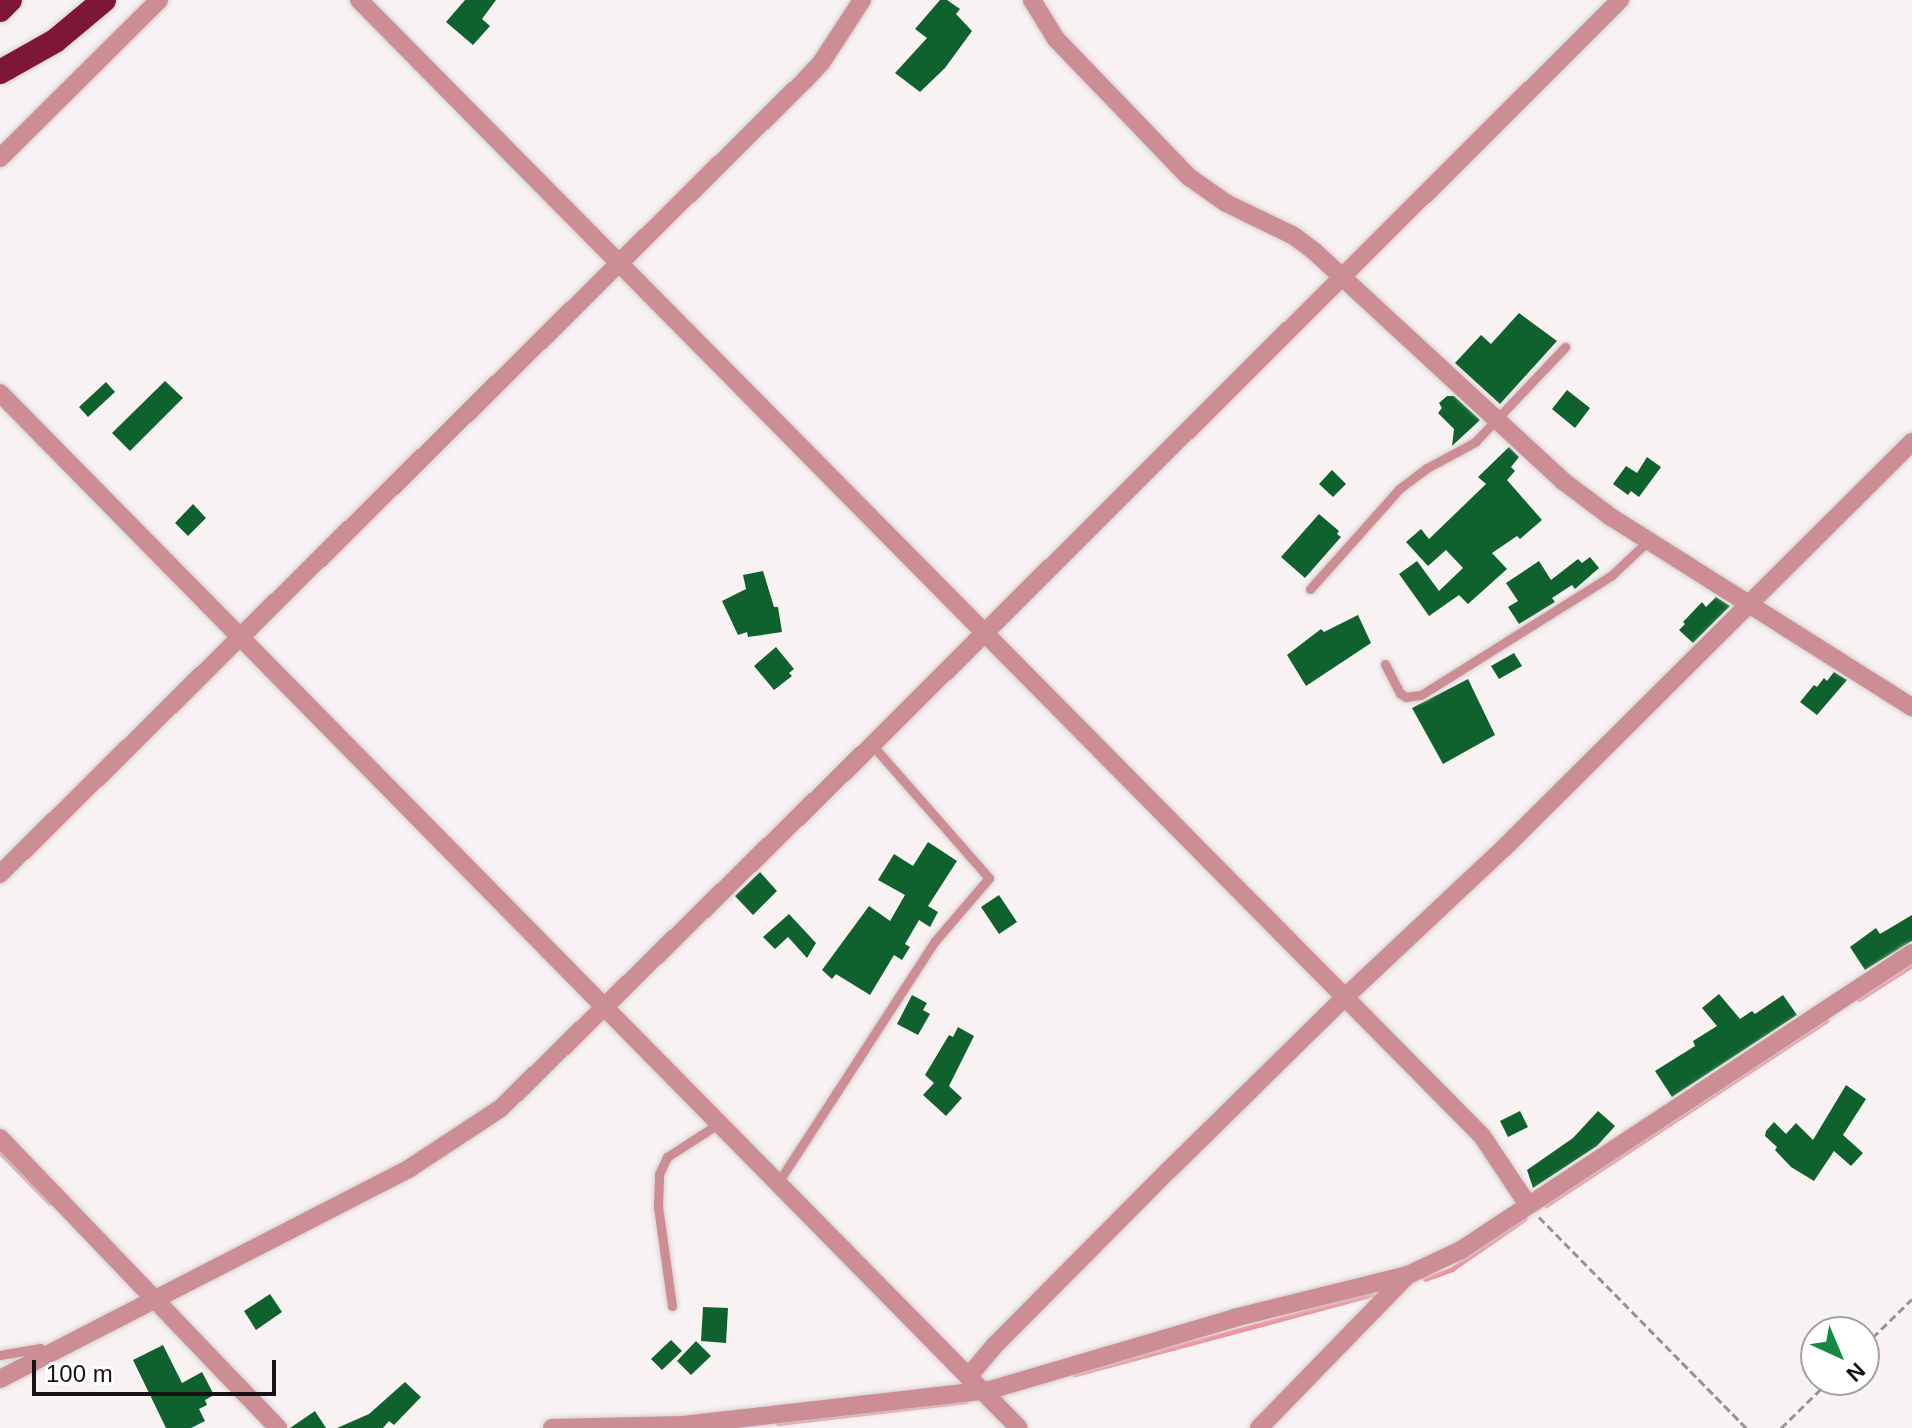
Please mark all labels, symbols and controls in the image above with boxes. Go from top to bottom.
north arrow [1800,1316,1880,1396]
scale bar [36,1344,280,1394]
text: N [1841,1358,1870,1387]
text: 100 m [46,1360,113,1387]

